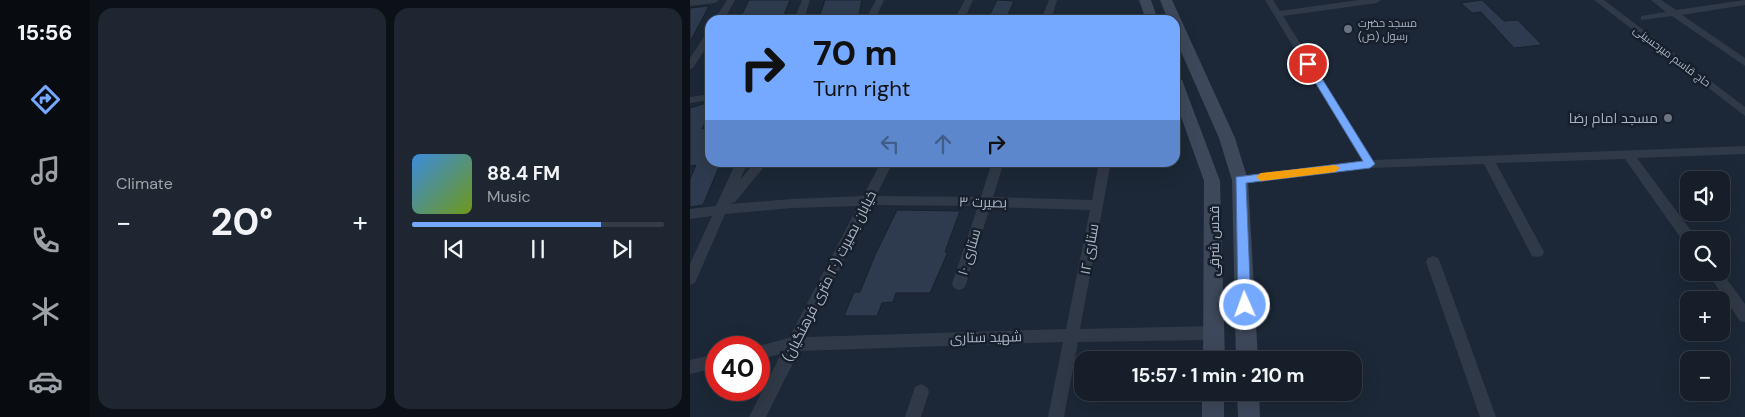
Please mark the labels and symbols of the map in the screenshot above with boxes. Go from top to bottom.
place label: مسجد حضرت رسول (ص) [1358,16,1417,43]
street label: حاج قاسم میرحسینی [1630,22,1713,90]
marker: مسجد حضرت رسول (ص) [1342,23,1354,35]
pin [1287,43,1329,85]
place label: مسجد امام رضا [1569,109,1658,128]
marker: مسجد امام رضا [1662,112,1674,124]
street label: خیابان بصیرت (۲۰ متری فرهنگیان) [778,187,880,365]
street label: بصیرت ۳ [959,193,1007,211]
street label: قدس شرقی [1205,206,1223,276]
street label: ستاری ۱۲ [1076,222,1102,276]
street label: ستاری ۱۰ [953,227,985,277]
position arrow [1218,278,1270,330]
street label: شهید ستاری [950,327,1022,347]
speed limit sign: 40 [705,336,770,401]

